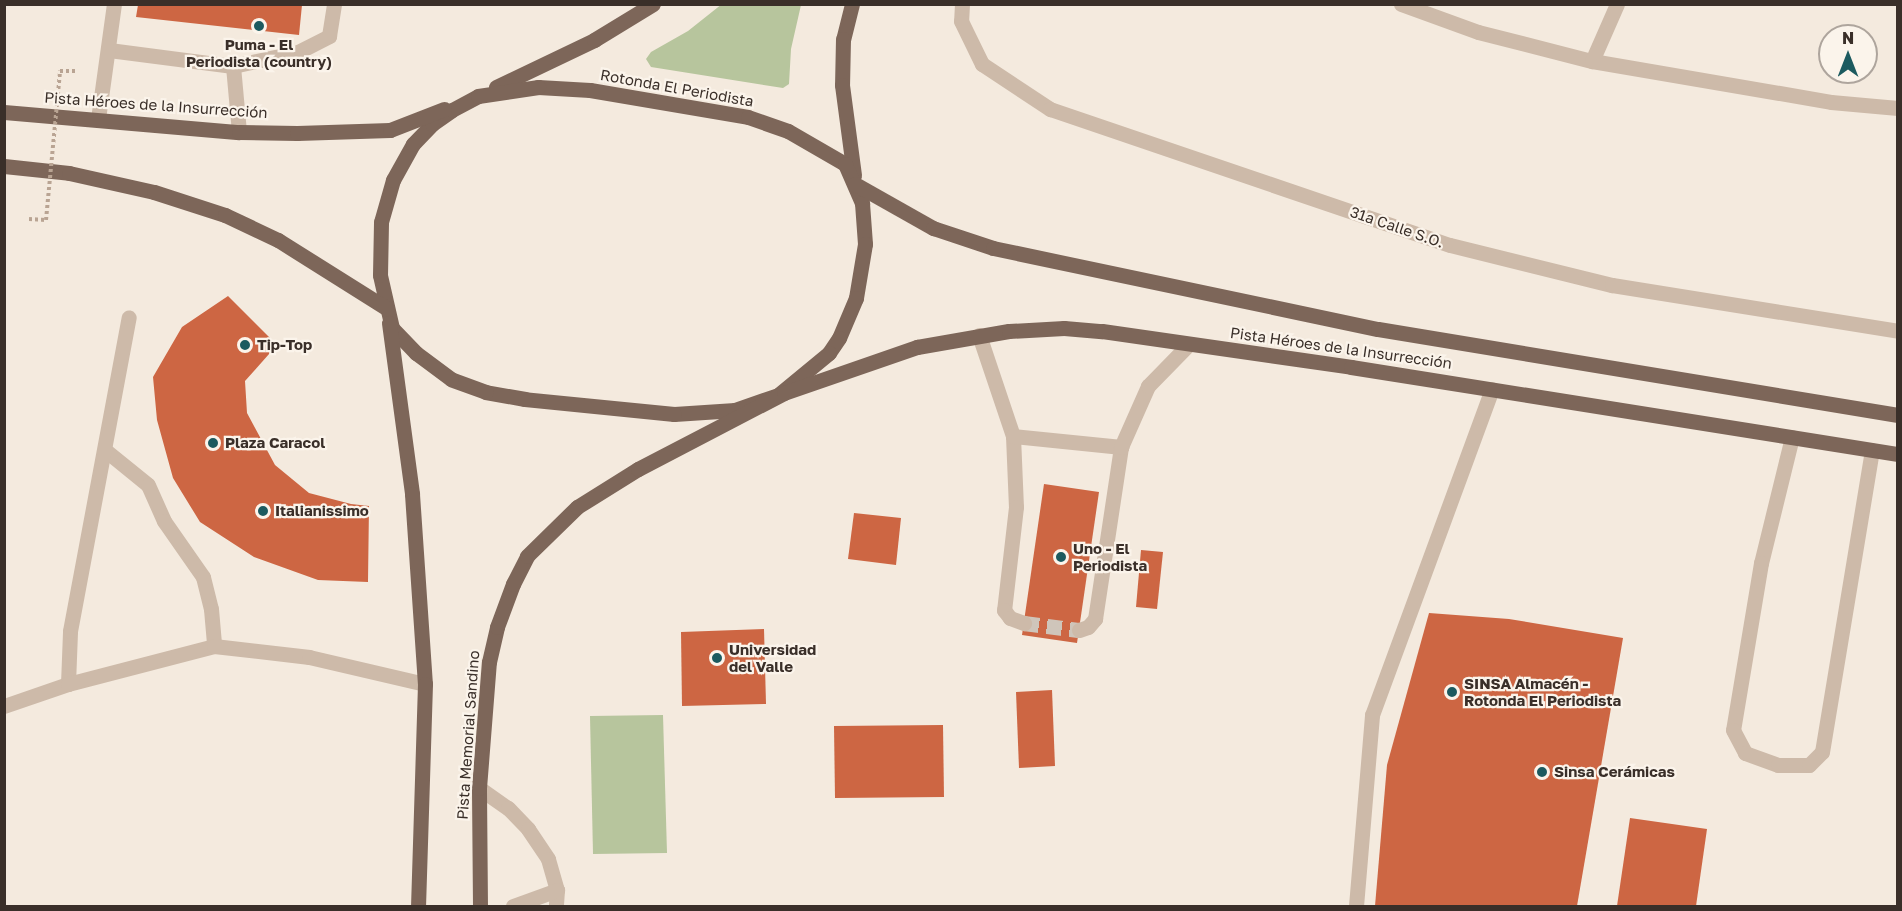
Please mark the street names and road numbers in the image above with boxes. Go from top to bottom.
street label: Rotonda El Periodista [599,66,755,110]
street label: Pista Héroes de la Insurrección [44,88,268,122]
street label: 31a Calle S.O. [1348,203,1446,251]
street label: Pista Héroes de la Insurrección [1229,324,1453,372]
street label: Pista Memorial Sandino [453,650,483,820]

